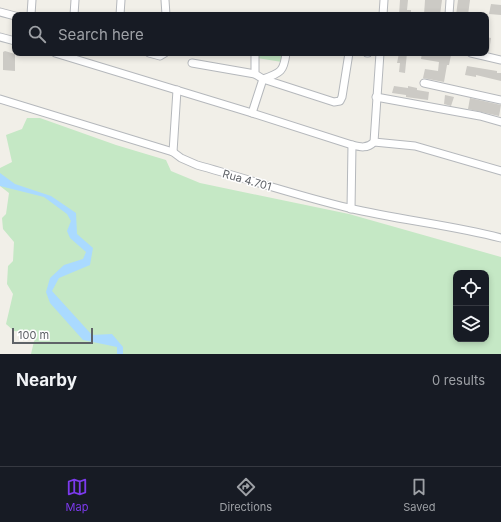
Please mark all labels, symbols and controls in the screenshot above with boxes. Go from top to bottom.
search box [12,12,489,56]
icon: search [26,23,48,45]
text: Search here [58,25,144,44]
street label: Rua 4.701 [221,166,273,194]
map controls [453,270,489,342]
button: locate [453,270,489,306]
button: layers [453,306,489,342]
scale bar [12,326,93,345]
text: 100 m [18,328,49,342]
text: Nearby [16,370,77,390]
text: 0 results [432,372,485,388]
tab: Map [66,476,88,514]
tab: Directions [220,476,272,514]
tab: Saved [403,476,435,514]

